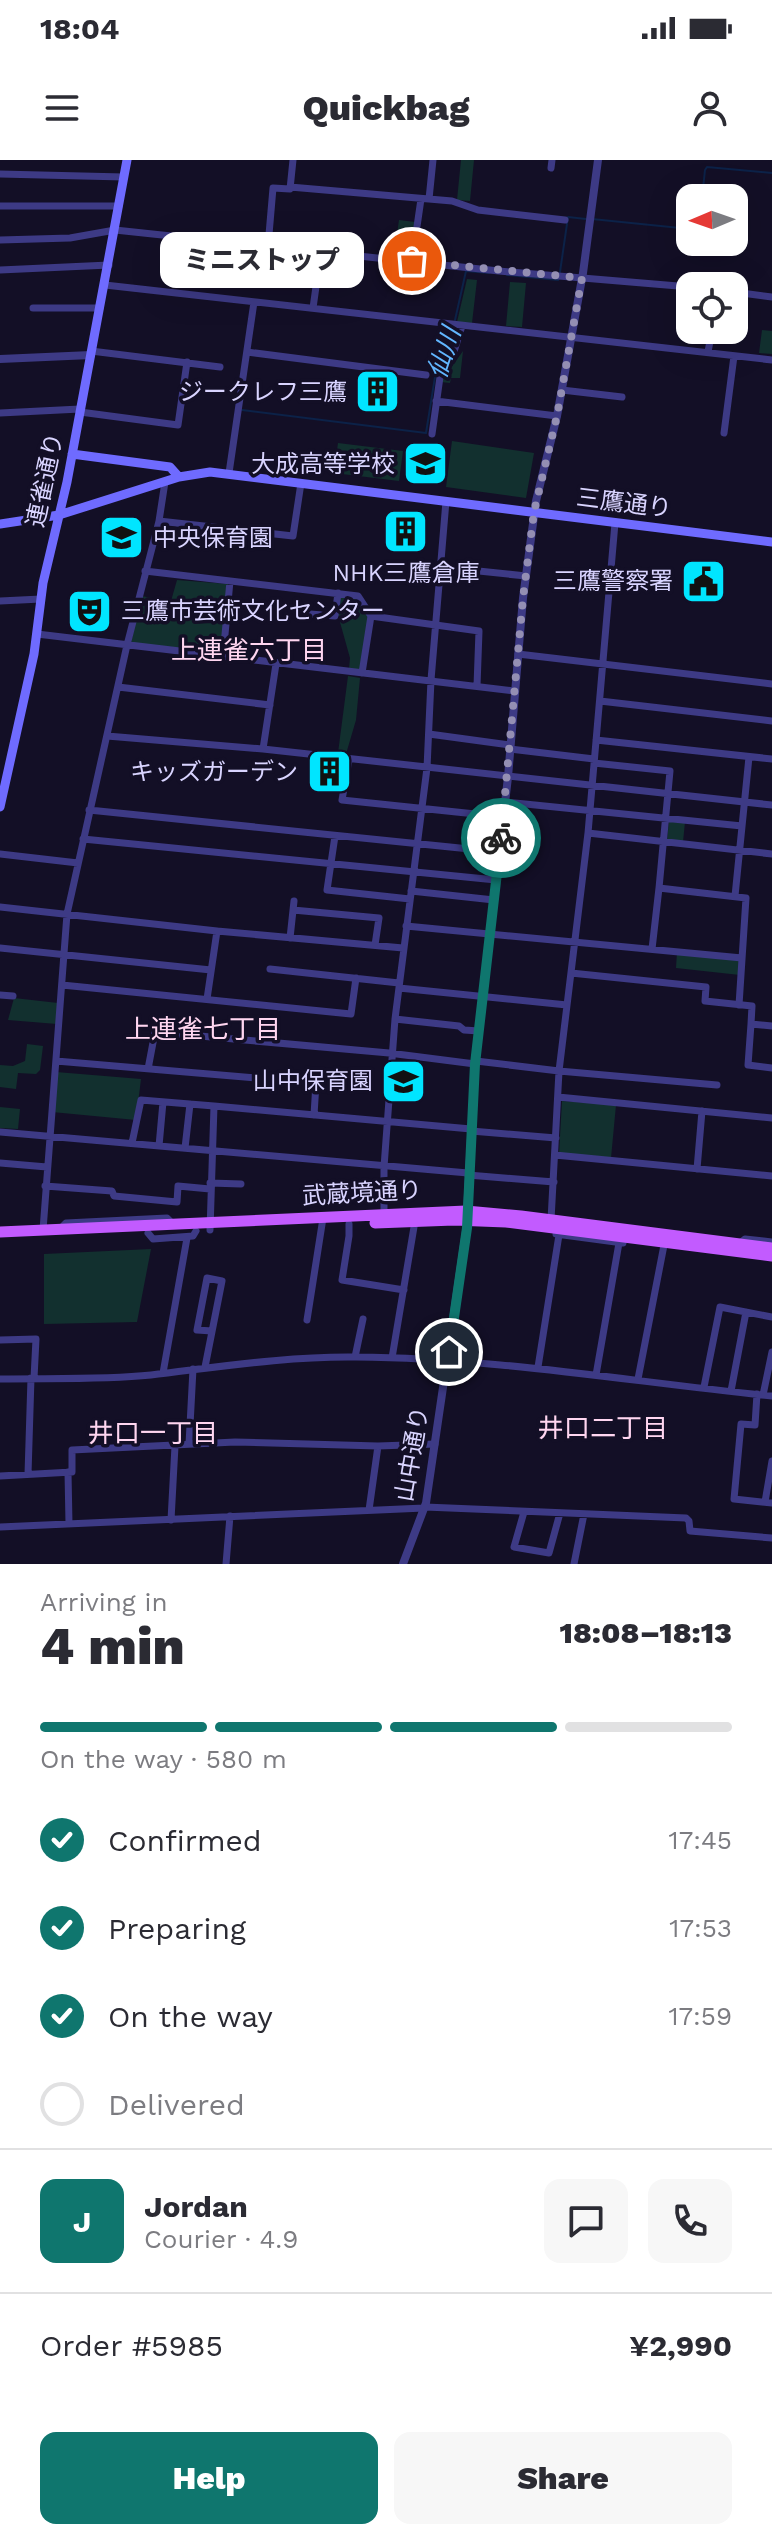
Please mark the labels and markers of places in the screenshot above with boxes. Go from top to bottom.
pin [378,227,446,295]
callout: ミニストップ [160,233,364,289]
building icon: ジークレフ三鷹 [354,368,402,416]
place label: ジークレフ三鷹 [179,378,347,406]
school or university icon: 大成高等学校 [402,440,450,488]
place label: 大成高等学校 [251,450,395,478]
building icon: NHK三鷹倉庫 [382,507,430,555]
school or university icon: 中央保育園 [98,514,146,562]
place label: 中央保育園 [153,524,273,552]
public building icon: 三鷹警察署 [680,557,728,605]
place label: NHK三鷹倉庫 [333,559,479,587]
place label: 三鷹警察署 [553,567,673,595]
theatre icon: 三鷹市芸術文化センター [66,587,114,635]
place label: 三鷹市芸術文化センター [121,597,385,625]
building icon: キッズガーデン [305,748,353,796]
place label: キッズガーデン [130,758,298,786]
school or university icon: 山中保育園 [380,1057,428,1105]
place label: 山中保育園 [253,1067,373,1095]
pin [415,1318,483,1386]

